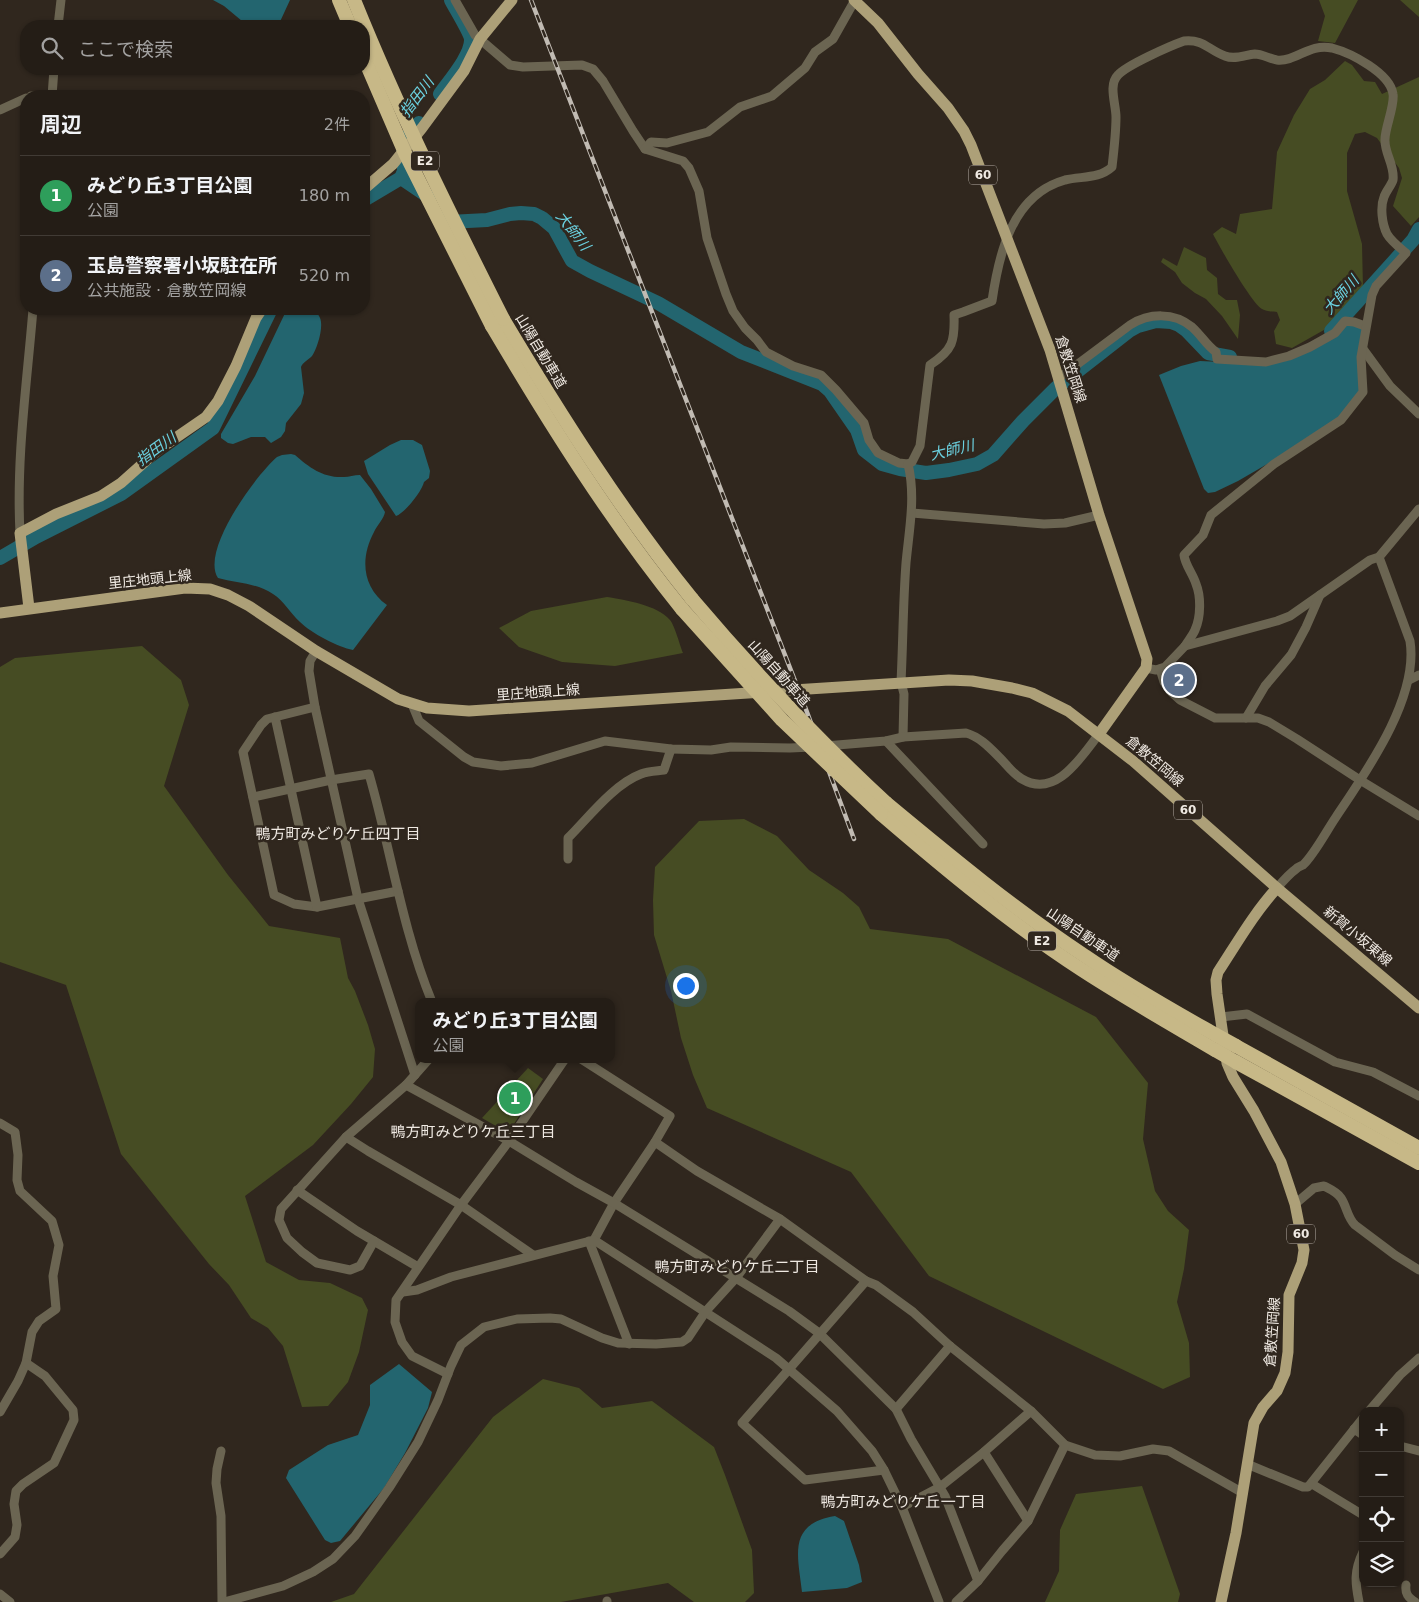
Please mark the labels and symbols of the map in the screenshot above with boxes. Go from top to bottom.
water label: 指田川 [396,72,439,120]
road number: E2 [411,152,439,170]
road number: 60 [969,166,997,184]
water label: 大師川 [552,208,595,256]
water label: 大師川 [1319,271,1364,318]
street label: 山陽自動車道 [513,311,569,391]
street label: 倉敷笠岡線 [1053,333,1089,405]
water label: 指田川 [133,427,181,470]
water label: 大師川 [928,436,978,464]
street label: 里庄地頭上線 [107,567,193,591]
street label: 山陽自動車道 [745,636,813,710]
pin: 2 [1163,661,1195,699]
street label: 里庄地頭上線 [496,681,580,703]
street label: 倉敷笠岡線 [1123,732,1187,790]
road number: 60 [1174,800,1202,820]
district label: 鴨方町みどりケ丘四丁目 [255,825,421,843]
street label: 新賀小坂東線 [1321,903,1395,969]
street label: 山陽自動車道 [1044,904,1122,964]
road number: E2 [1028,931,1056,950]
your location [673,973,699,999]
pin: 1 [499,1079,531,1117]
district label: 鴨方町みどりケ丘三丁目 [390,1123,556,1141]
road number: 60 [1287,1224,1315,1244]
district label: 鴨方町みどりケ丘二丁目 [654,1258,820,1276]
street label: 倉敷笠岡線 [1262,1297,1282,1367]
district label: 鴨方町みどりケ丘一丁目 [820,1493,986,1511]

